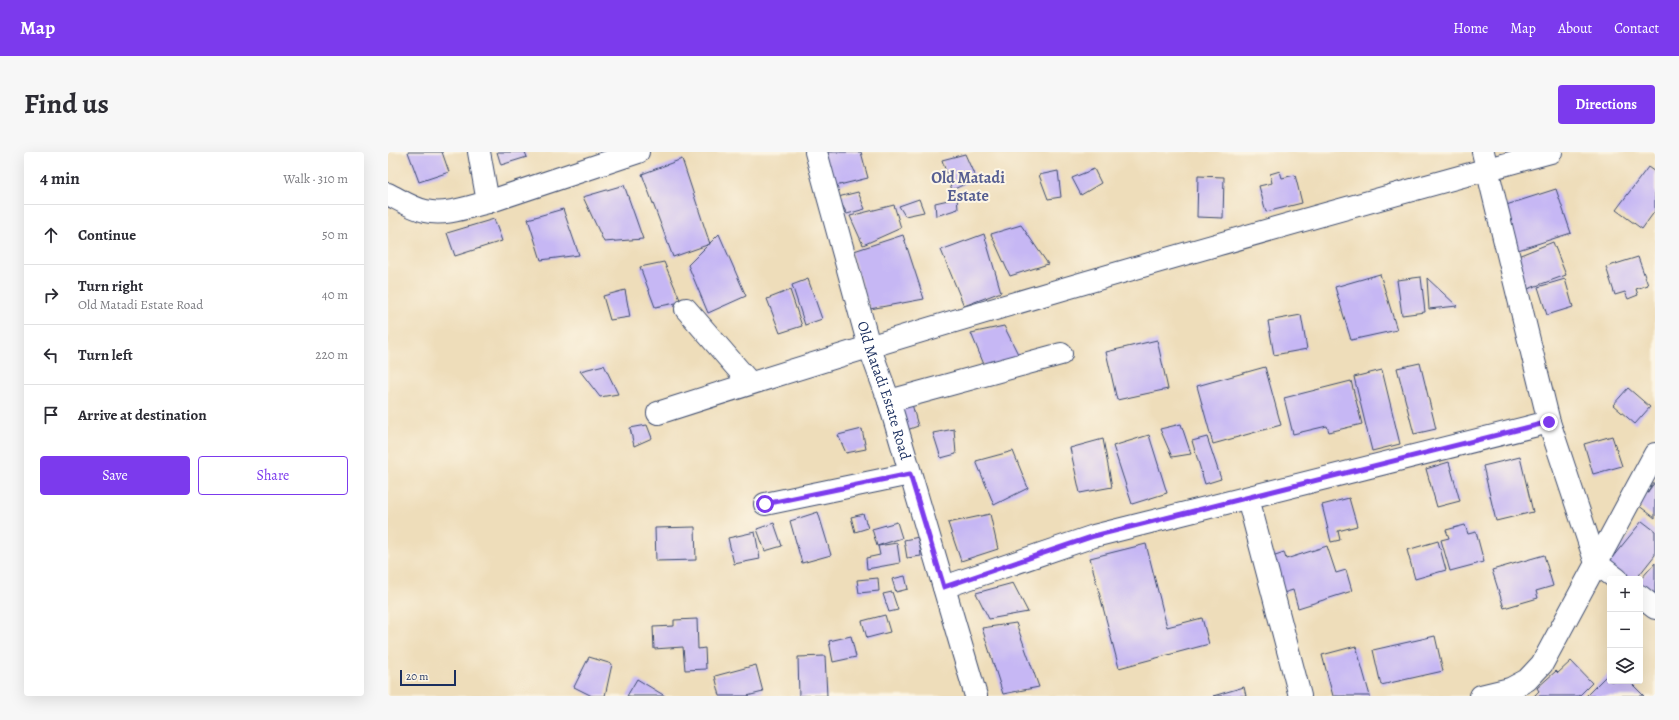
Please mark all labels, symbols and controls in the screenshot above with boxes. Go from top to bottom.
text: Map [20,15,55,41]
text: Home [1453,19,1488,38]
text: Map [1510,19,1536,38]
text: About [1558,19,1592,38]
text: Contact [1614,19,1659,38]
text: Find us [24,85,109,123]
button: Directions [1558,85,1655,124]
text: 4 min [40,167,80,190]
district label: Old Matadi Estate [931,167,1005,207]
text: Walk · 310 m [283,170,348,187]
icon: ahead [40,224,62,246]
text: Continue [78,225,136,245]
text: 50 m [322,226,348,243]
text: Turn right [78,276,143,296]
icon: right [40,284,62,306]
text: 40 m [322,286,348,303]
text: Old Matadi Estate Road [78,296,203,313]
street label: Old Matadi Estate Road [853,319,916,463]
icon: left [40,344,62,366]
text: Turn left [78,345,133,365]
text: 220 m [315,346,348,363]
icon: arrive [40,404,62,426]
text: Arrive at destination [78,405,207,425]
route end [1540,413,1558,431]
button: Save [40,456,190,495]
button: Share [198,456,348,495]
route start [756,495,774,513]
map controls [1607,576,1643,684]
button: + [1607,576,1643,612]
button: − [1607,612,1643,648]
button: layers [1607,648,1643,684]
scale bar [400,668,456,687]
text: 20 m [406,669,428,684]

